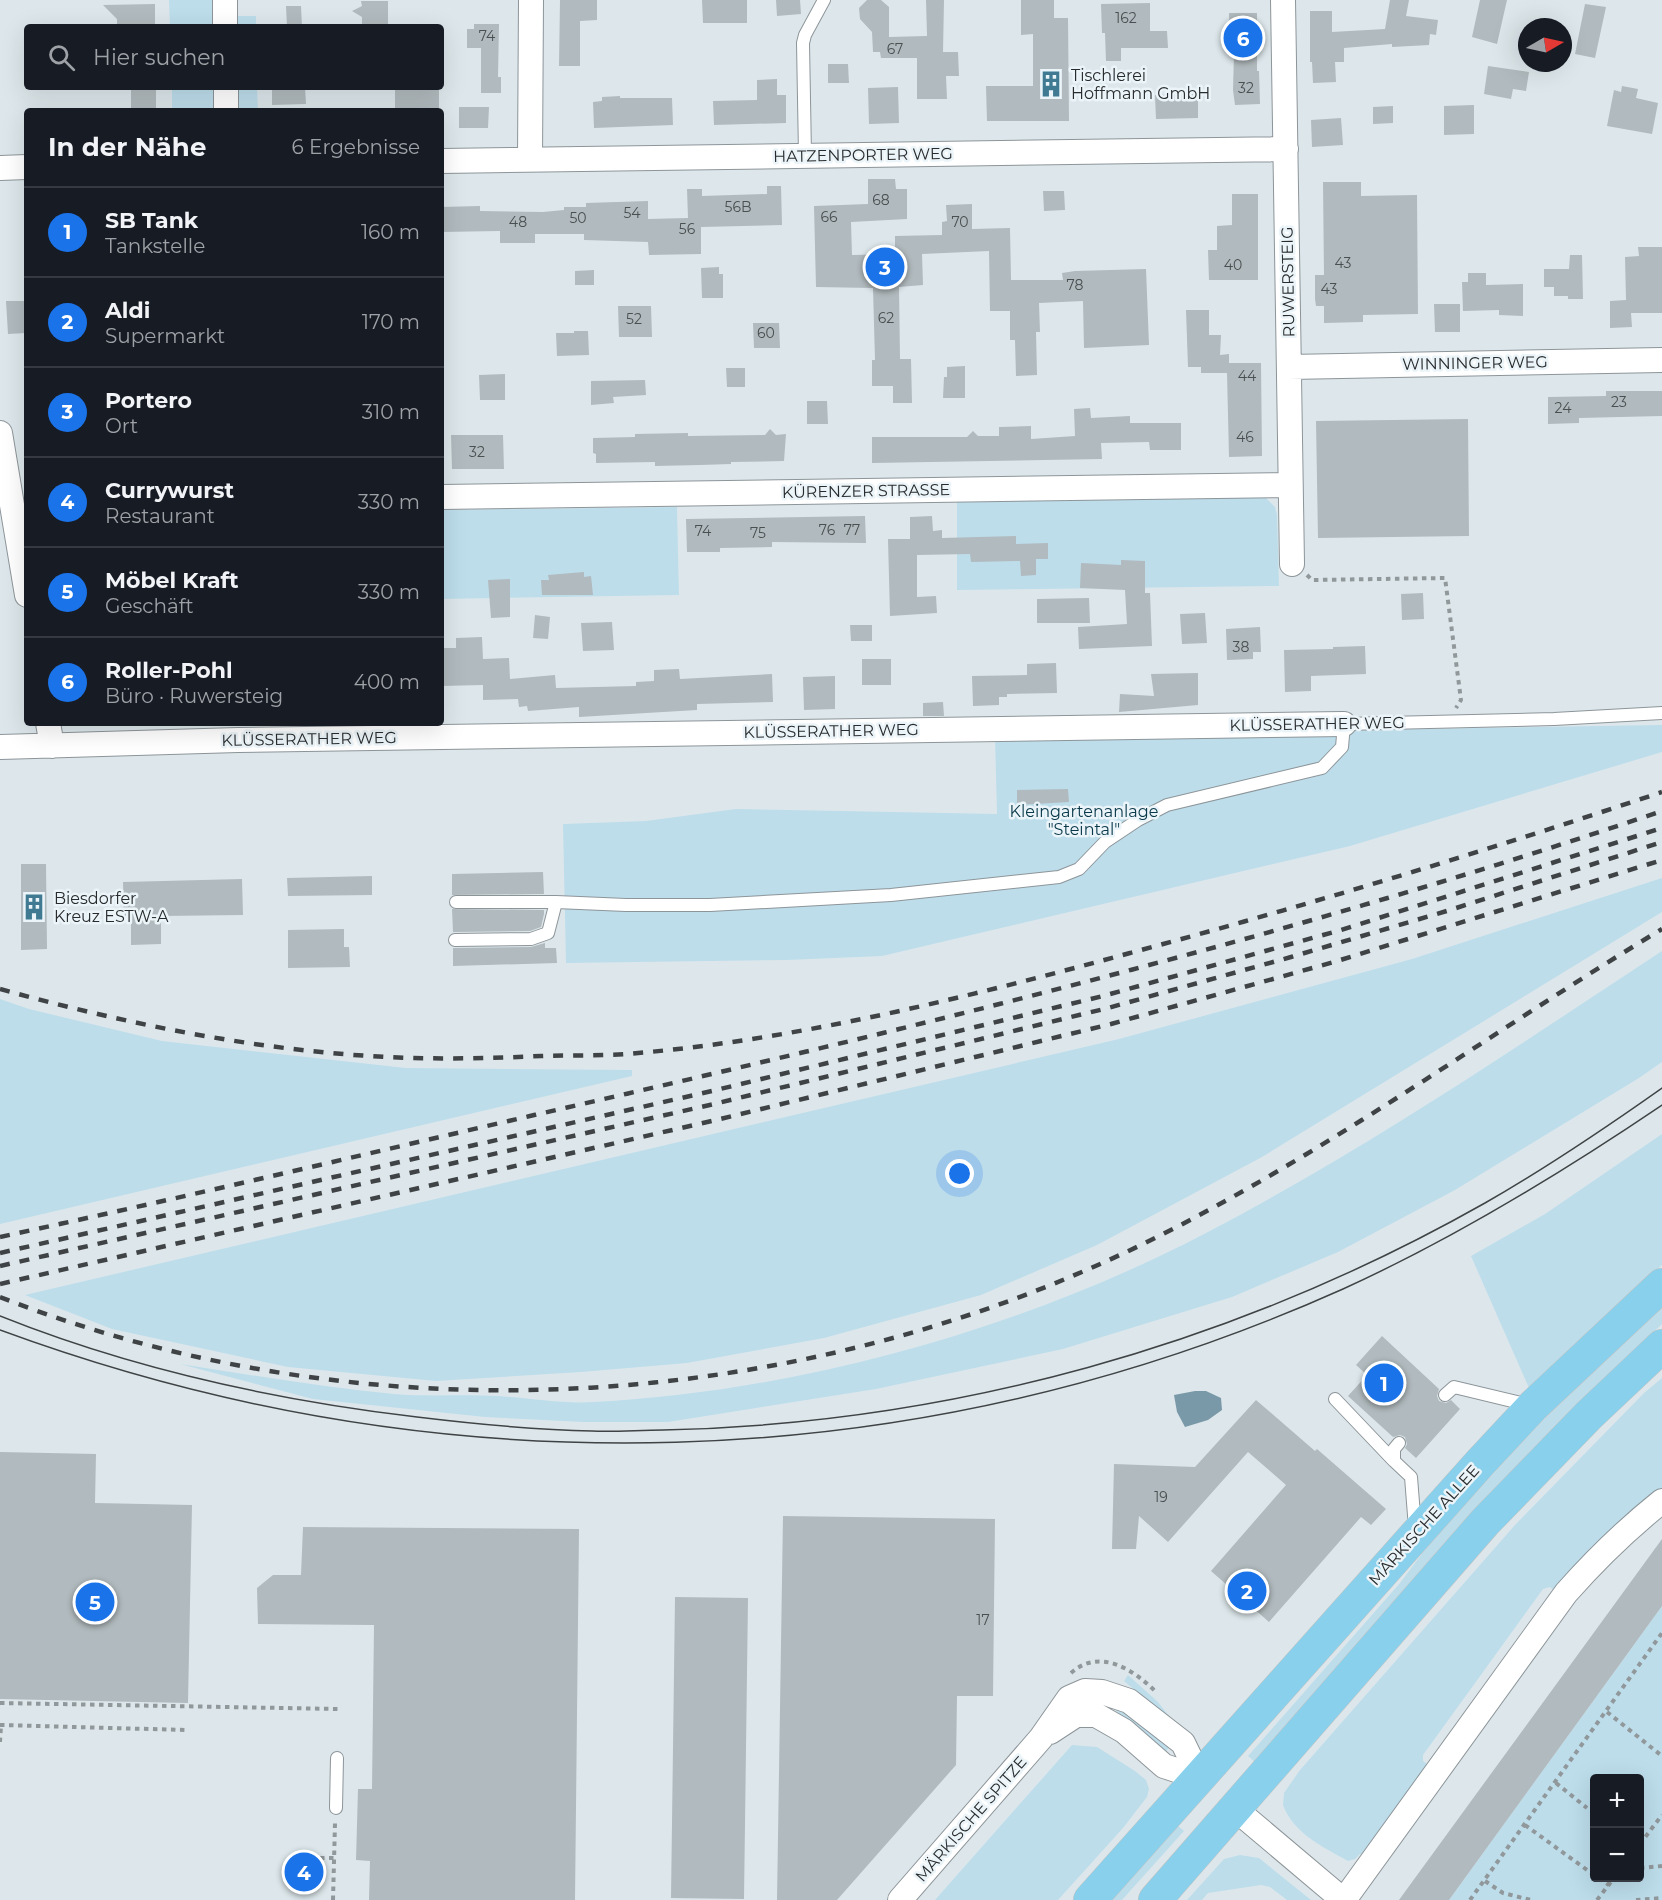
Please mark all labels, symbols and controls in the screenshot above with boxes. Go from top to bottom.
house number: 162 [1115,9,1137,27]
pin: 6 [1224,15,1262,60]
north arrow [1518,18,1572,72]
search box [24,24,444,90]
house number: 74 [479,27,496,45]
house number: 67 [887,40,903,58]
icon: search [45,41,78,74]
text: Hier suchen [93,44,225,71]
place label: Tischlerei Hoffmann GmbH [1071,66,1210,103]
building icon: Tischlerei Hoffmann GmbH [1036,69,1066,99]
house number: 32 [1238,79,1254,97]
text: In der Nähe [48,131,206,163]
text: 6 Ergebnisse [292,135,420,159]
street label: HATZENPORTER WEG [773,144,953,166]
house number: 68 [872,191,890,209]
house number: 56B [724,198,752,216]
house number: 54 [623,204,641,222]
text: SB Tank [105,207,198,234]
house number: 66 [820,208,838,226]
house number: 50 [569,209,587,227]
house number: 48 [509,213,527,231]
house number: 70 [951,213,969,231]
text: 1 [64,220,71,244]
text: 160 m [361,220,420,244]
house number: 56 [679,220,696,238]
street label: RUWERSTEIG [1278,226,1298,338]
text: Tankstelle [105,234,205,258]
pin: 3 [866,244,904,290]
house number: 43 [1335,254,1352,272]
house number: 40 [1224,256,1242,274]
house number: 78 [1067,276,1084,294]
house number: 43 [1321,280,1338,298]
text: Aldi [105,297,150,324]
house number: 62 [878,309,894,327]
text: 2 [62,310,73,334]
text: 170 m [362,310,420,334]
house number: 52 [626,310,642,328]
text: Supermarkt [105,324,225,348]
house number: 60 [757,324,775,342]
street label: WINNINGER WEG [1402,352,1548,374]
house number: 44 [1238,367,1257,385]
text: Portero [105,387,192,414]
house number: 23 [1611,393,1627,411]
house number: 24 [1555,399,1572,417]
text: 3 [62,400,73,424]
text: 310 m [362,400,420,424]
text: Ort [105,414,138,438]
house number: 46 [1236,428,1254,446]
house number: 32 [469,443,485,461]
text: Currywurst [105,477,234,504]
street label: KÜRENZER STRASSE [782,479,950,502]
text: 4 [61,490,74,514]
text: 330 m [358,490,420,514]
text: Restaurant [105,504,215,528]
house number: 76 [819,521,836,539]
house number: 77 [844,521,860,539]
house number: 74 [695,522,712,540]
house number: 75 [750,524,766,542]
text: Möbel Kraft [105,567,239,594]
text: 5 [62,580,73,604]
text: 330 m [358,580,420,604]
text: Geschäft [105,594,194,618]
house number: 38 [1233,638,1249,656]
text: Roller-Pohl [105,657,233,684]
text: 6 [61,670,74,694]
text: 400 m [354,670,420,694]
text: Büro · Ruwersteig [105,684,283,708]
street label: KLÜSSERATHER WEG [1229,712,1405,735]
street label: KLÜSSERATHER WEG [743,719,919,742]
street label: KLÜSSERATHER WEG [221,727,397,750]
park label: Kleingartenanlage "Steintal" [1010,802,1158,839]
place label: Biesdorfer Kreuz ESTW-A [54,889,169,926]
building icon: Biesdorfer Kreuz ESTW-A [19,892,49,922]
your location [945,1159,974,1188]
pin: 1 [1364,1360,1404,1406]
street label: MÄRKISCHE ALLEE [1364,1460,1483,1589]
house number: 19 [1154,1488,1168,1506]
pin: 2 [1228,1568,1266,1614]
pin: 5 [76,1580,115,1624]
house number: 17 [976,1611,990,1629]
street label: MÄRKISCHE SPITZE [911,1752,1031,1886]
map controls [1590,1774,1644,1882]
button: + [1590,1774,1644,1828]
button: − [1590,1828,1644,1882]
pin: 4 [284,1850,324,1894]

